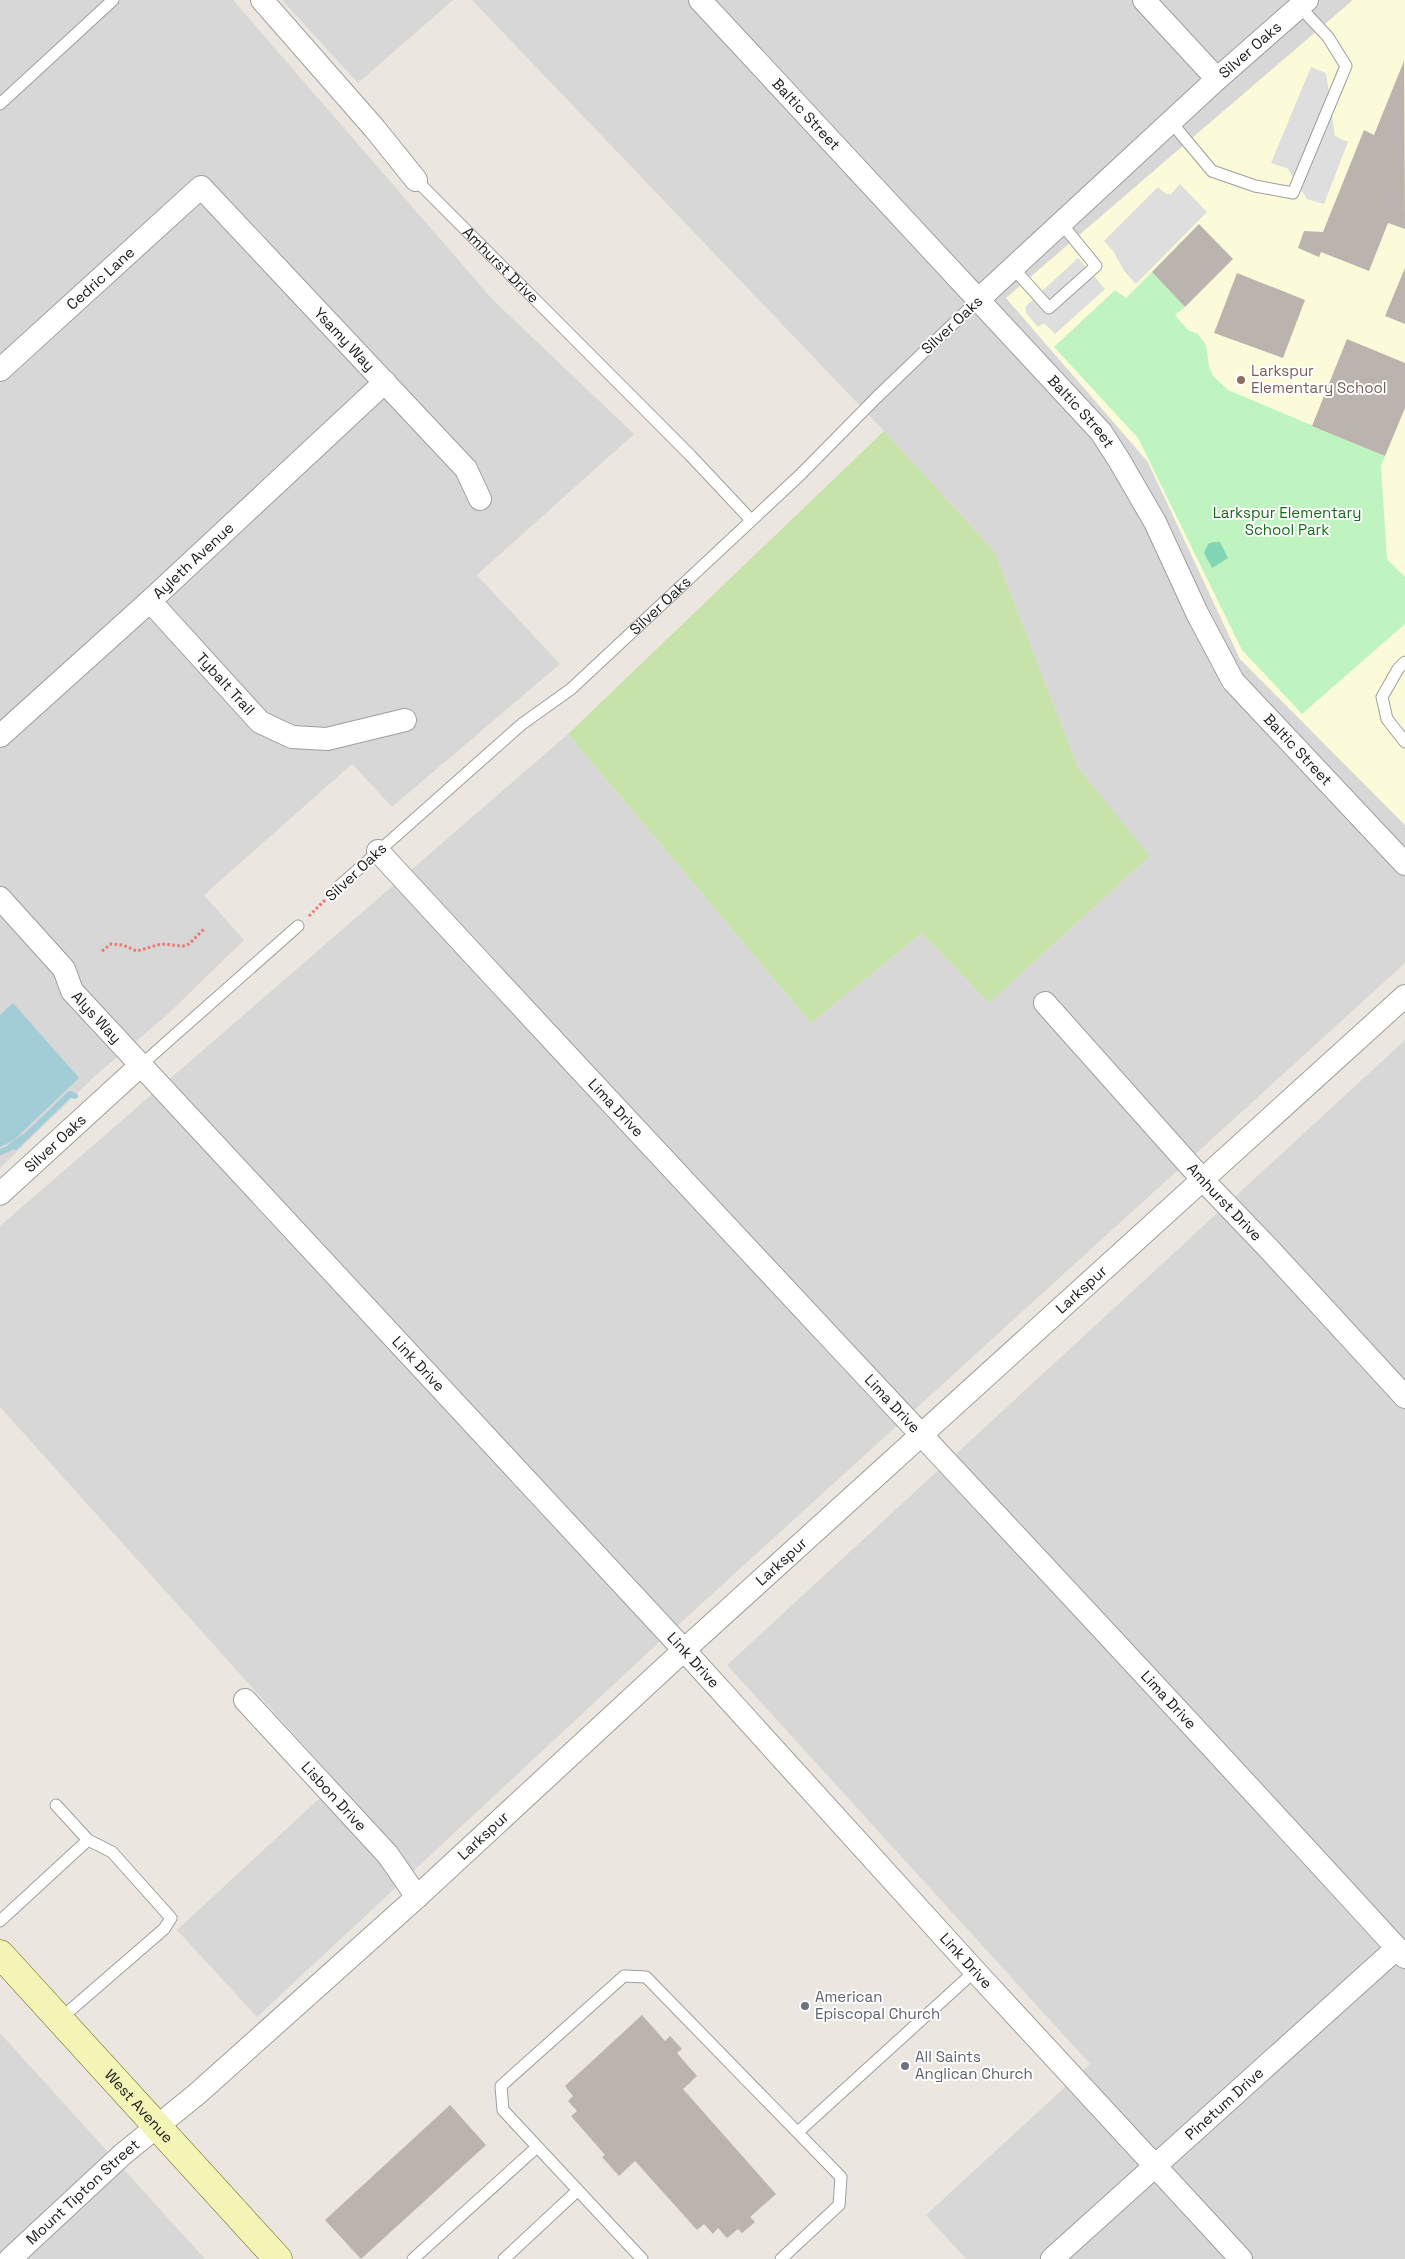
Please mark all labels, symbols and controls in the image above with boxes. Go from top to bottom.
street label: Silver Oaks [1214,17,1285,82]
street label: Baltic Street [768,74,845,154]
street label: Amhurst Drive [459,222,543,307]
street label: Cedric Lane [62,242,138,314]
street label: Silver Oaks [917,291,986,358]
street label: Ysamy Way [310,303,379,375]
place label: Larkspur Elementary School [1251,361,1387,397]
street label: Baltic Street [1044,371,1119,452]
marker: Larkspur Elementary School [1235,374,1247,386]
park label: Larkspur Elementary School Park [1213,503,1361,539]
street label: Ayleth Avenue [149,518,237,603]
street label: Silver Oaks [625,572,695,639]
street label: Tybalt Trail [192,648,259,719]
street label: Baltic Street [1260,710,1336,789]
street label: Silver Oaks [321,838,390,905]
street label: Alys Way [68,987,126,1047]
street label: Lima Drive [584,1074,648,1141]
street label: Silver Oaks [20,1110,90,1176]
street label: Amhurst Drive [1183,1159,1266,1245]
street label: Larkspur [1051,1261,1111,1317]
street label: Link Drive [388,1332,449,1395]
street label: Lima Drive [861,1370,925,1437]
street label: Larkspur [751,1533,811,1589]
street label: Link Drive [663,1628,724,1692]
street label: Lima Drive [1137,1666,1201,1733]
street label: Lisbon Drive [297,1757,371,1835]
street label: Larkspur [453,1807,513,1864]
street label: Link Drive [936,1929,997,1993]
place label: American Episcopal Church [815,1987,940,2023]
marker: American Episcopal Church [799,2000,811,2012]
place label: All Saints Anglican Church [915,2047,1033,2083]
marker: All Saints Anglican Church [899,2060,911,2072]
street label: Pinetum Drive [1181,2063,1267,2144]
street label: West Avenue [101,2065,178,2147]
street label: Mount Tipton Street [22,2135,143,2248]

